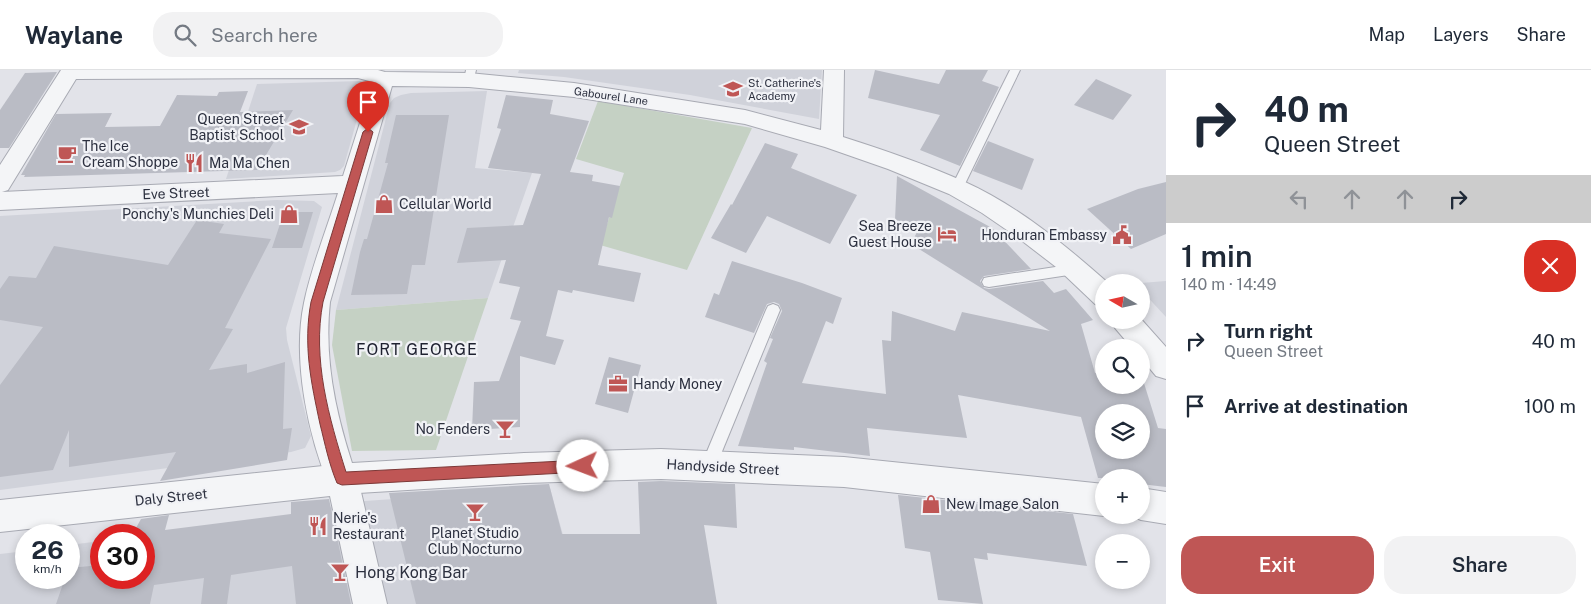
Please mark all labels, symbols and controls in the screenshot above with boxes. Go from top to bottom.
search box [153,12,503,57]
text: Waylane [25,21,123,49]
icon: search [171,21,199,49]
text: Search here [211,24,318,46]
text: Map [1369,24,1405,45]
text: Layers [1433,24,1489,45]
text: Share [1517,24,1566,45]
place label: St. Catherine's Academy [748,77,822,102]
school or university icon: St. Catherine's Academy [722,78,744,100]
pin [347,81,389,132]
street label: Gabourel Lane [573,85,649,107]
icon: arrive [354,88,382,116]
text: 40 m [1264,89,1349,130]
icon: right [1181,90,1246,155]
place label: Queen Street Baptist School [189,111,284,143]
school or university icon: Queen Street Baptist School [288,116,310,138]
text: Queen Street [1264,131,1400,157]
place label: The Ice Cream Shoppe [82,138,178,170]
cafe icon: The Ice Cream Shoppe [56,143,78,165]
restaurant icon: Ma Ma Chen [183,152,205,174]
place label: Ma Ma Chen [209,155,290,171]
street label: Eve Street [142,184,210,202]
icon: left [1285,185,1313,213]
icon: ahead [1338,185,1366,213]
icon: ahead [1391,185,1419,213]
icon: right [1444,185,1472,213]
shop icon: Cellular World [373,193,395,215]
place label: Cellular World [399,196,492,212]
shop icon: Ponchy's Munchies Deli [278,203,300,225]
place label: Ponchy's Munchies Deli [122,206,274,222]
place label: Sea Breeze Guest House [848,218,932,250]
hotel icon: Sea Breeze Guest House [936,223,958,245]
public building icon: Honduran Embassy [1111,224,1133,246]
place label: Honduran Embassy [981,227,1108,243]
text: 1 min [1181,238,1252,274]
button: close [1524,240,1576,292]
north arrow [1095,274,1150,329]
map controls [1095,274,1150,589]
text: 140 m · 14:49 [1181,275,1277,294]
text: Turn right [1224,320,1313,342]
icon: right [1181,327,1209,355]
text: 40 m [1531,330,1576,352]
button: search [1095,339,1150,394]
district label: FORT GEORGE [356,340,478,359]
text: Queen Street [1224,342,1323,361]
office icon: Handy Money [607,373,629,395]
place label: Handy Money [633,376,723,392]
icon: arrive [1181,392,1209,420]
text: Arrive at destination [1224,395,1408,417]
text: 100 m [1524,395,1576,417]
button: layers [1095,404,1150,459]
bar icon: No Fenders [494,418,516,440]
place label: No Fenders [415,421,490,437]
position arrow [556,439,608,491]
street label: Handyside Street [666,456,780,478]
button: + [1095,469,1150,524]
street label: Daly Street [134,485,208,509]
shop icon: New Image Salon [920,493,942,515]
place label: New Image Salon [946,496,1059,512]
bar icon: Planet Studio Club Nocturno [464,501,486,523]
place label: Nerie's Restaurant [333,510,405,542]
restaurant icon: Nerie's Restaurant [307,515,329,537]
speed limit sign: 30 [90,524,155,589]
place label: Planet Studio Club Nocturno [428,525,522,557]
button: − [1095,534,1150,589]
text: 26 [31,535,64,565]
button: Exit [1181,536,1374,594]
button: Share [1384,536,1576,594]
bar icon: Hong Kong Bar [329,561,351,583]
text: km/h [33,562,62,576]
place label: Hong Kong Bar [355,563,468,582]

